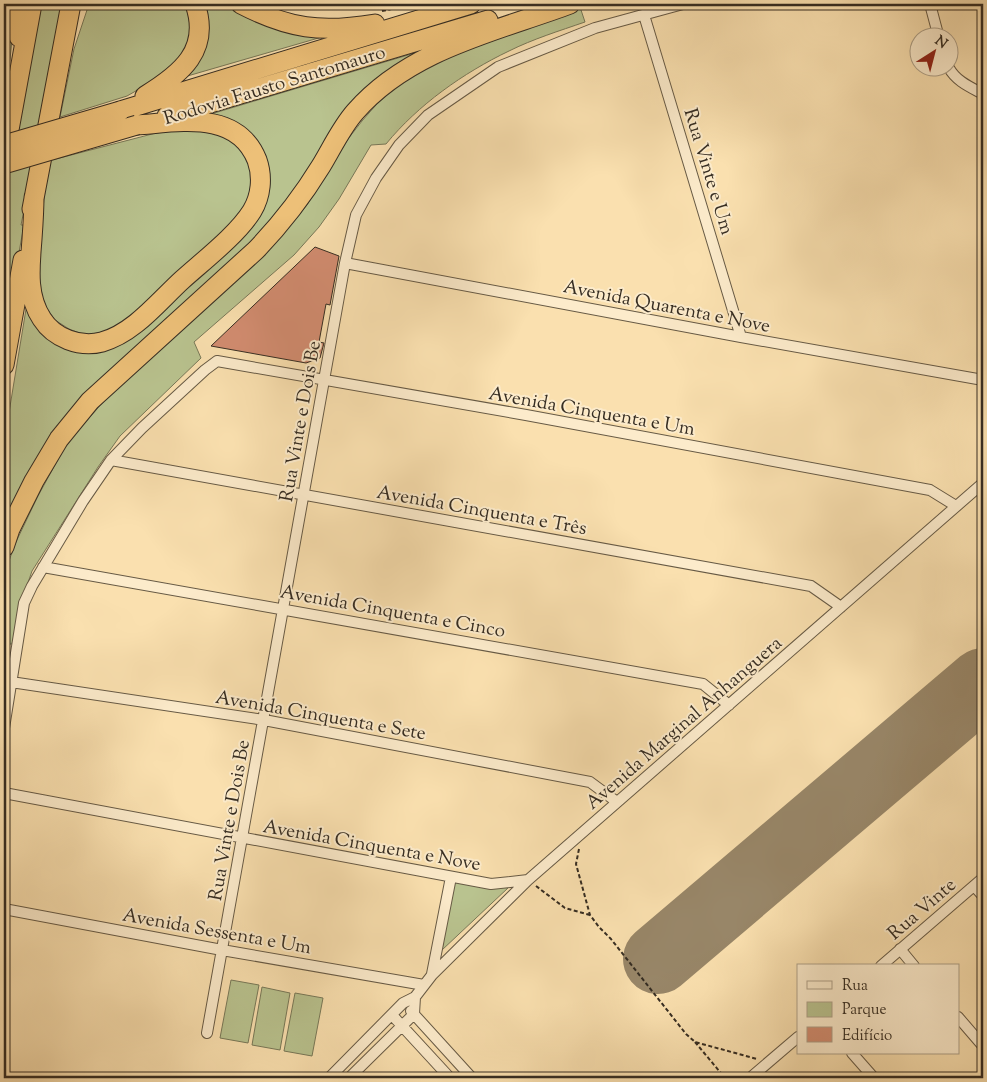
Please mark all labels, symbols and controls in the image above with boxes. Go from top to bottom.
north arrow [910,28,960,78]
text: N [930,32,951,54]
street label: Rodovia Fausto Santomauro [160,40,389,133]
street label: Rua Vinte e Um [676,105,740,239]
street label: Avenida Quarenta e Nove [561,274,772,341]
street label: Rua Vinte e Dois Be [274,339,329,504]
street label: Avenida Cinquenta e Um [486,381,697,444]
street label: Avenida Cinquenta e Três [374,480,589,543]
street label: Avenida Cinquenta e Cinco [278,579,507,646]
street label: Avenida Marginal Anhanguera [581,631,789,817]
street label: Avenida Cinquenta e Sete [213,685,428,748]
street label: Rua Vinte e Dois Be [203,738,258,903]
street label: Avenida Cinquenta e Nove [261,814,483,879]
street label: Rua Vinte [883,872,963,947]
street label: Avenida Sessenta e Um [120,903,313,962]
legend [797,964,960,1054]
text: Rua [842,976,868,997]
text: Parque [842,1000,886,1021]
text: Edifício [842,1026,892,1047]

